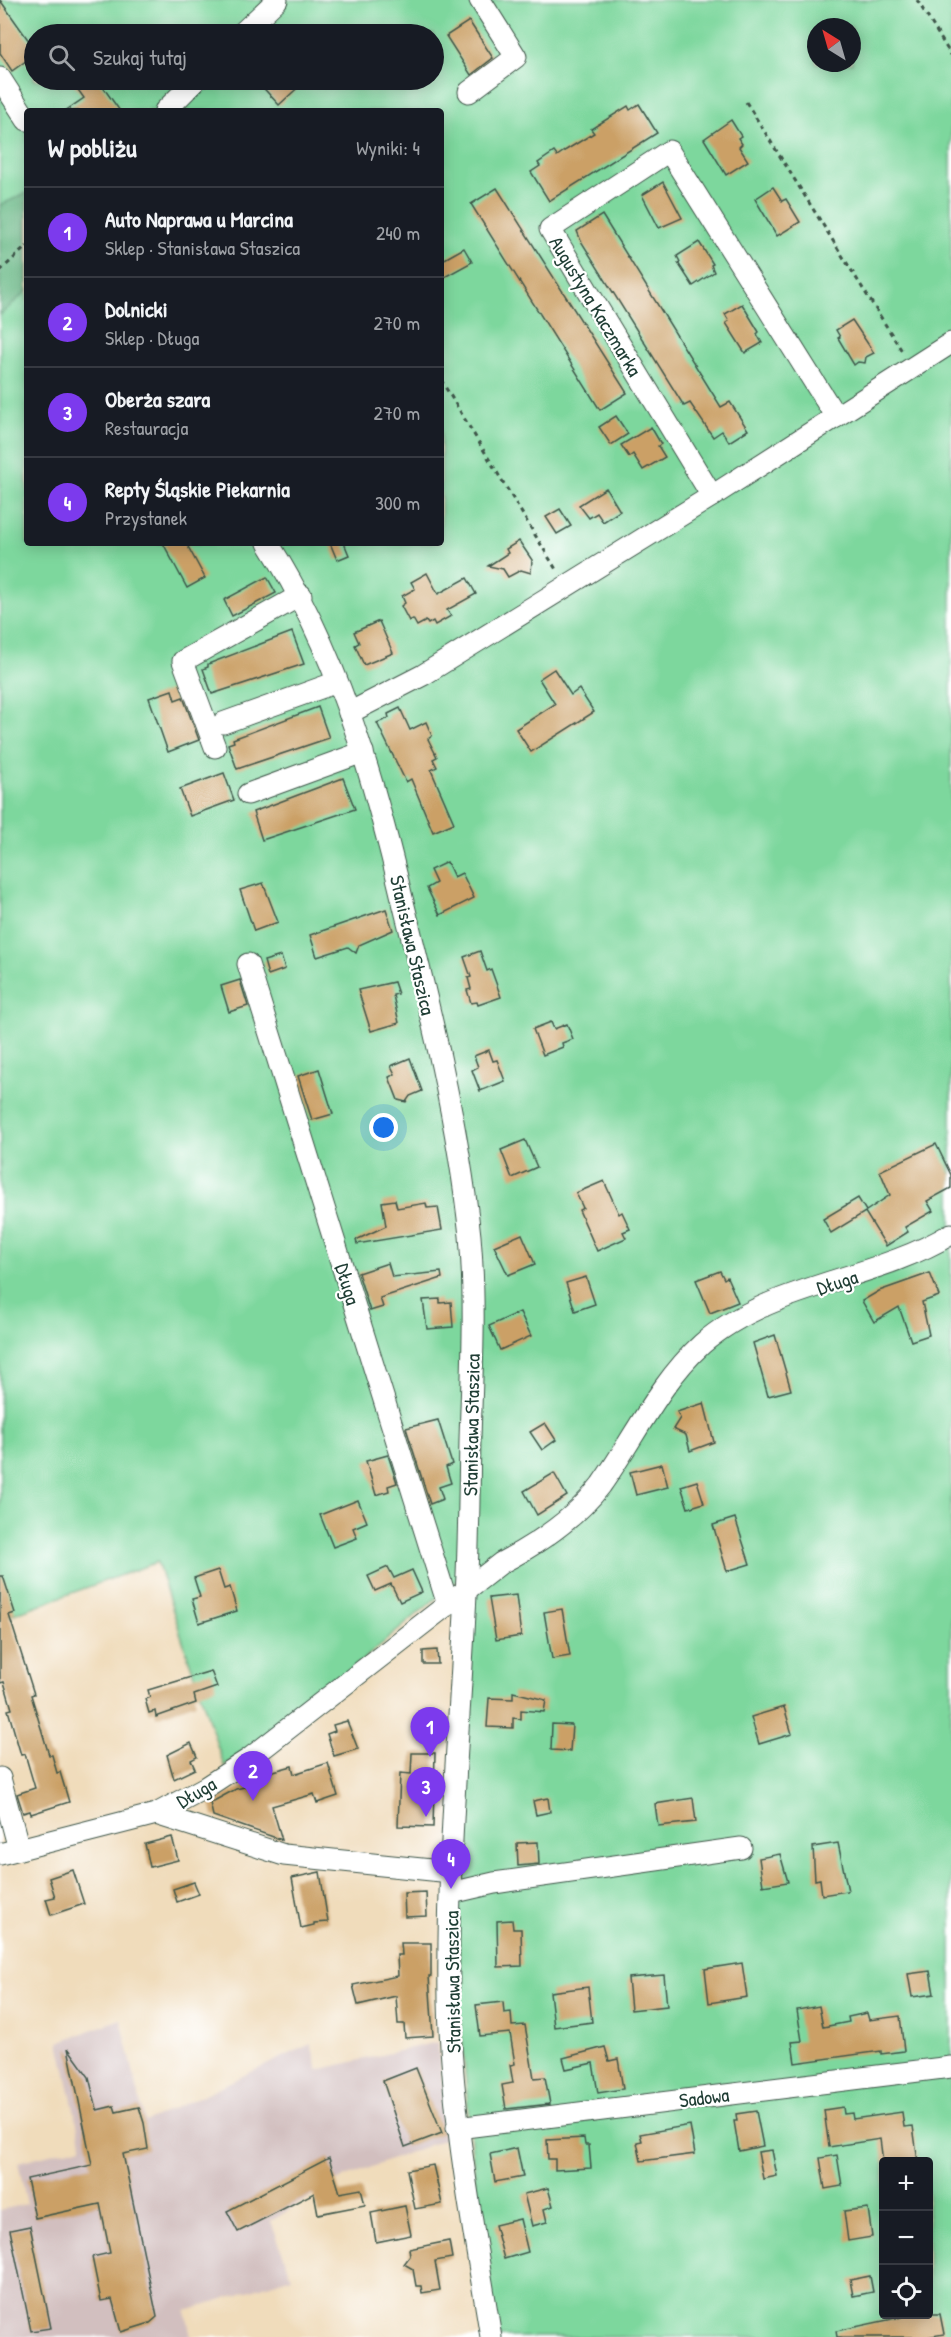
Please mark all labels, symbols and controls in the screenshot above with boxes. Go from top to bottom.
north arrow [807,18,861,72]
search box [24,24,444,90]
icon: search [45,41,78,74]
text: Szukaj tutaj [93,42,187,72]
text: W pobliżu [48,130,137,165]
text: Wyniki: 4 [356,134,420,161]
text: Auto Naprawa u Marcina [105,204,293,234]
text: 1 [64,219,71,246]
text: 240 m [376,219,420,246]
street label: Augustyna Kaczmarka [543,231,649,381]
text: Sklep · Stanisława Staszica [105,234,300,261]
text: Dolnicki [105,294,168,324]
text: 2 [63,309,72,336]
text: 270 m [374,309,420,336]
text: Sklep · Długa [105,324,199,351]
text: Oberża szara [105,384,210,414]
text: 3 [63,399,72,426]
text: 270 m [374,399,420,426]
text: Restauracja [105,414,188,441]
text: Repty Śląskie Piekarnia [105,474,290,504]
text: 4 [64,489,71,516]
text: 300 m [375,489,420,516]
text: Przystanek [105,504,187,531]
street label: Stanisława Staszica [384,873,442,1018]
your location [369,1113,398,1142]
street label: Długa [329,1260,367,1308]
street label: Długa [813,1263,861,1301]
street label: Stanisława Staszica [456,1353,486,1496]
pin: 1 [410,1708,450,1757]
pin: 2 [234,1752,272,1801]
pin: 3 [406,1768,446,1817]
street label: Długa [171,1770,221,1814]
pin: 4 [432,1840,470,1889]
street label: Stanisława Staszica [437,1910,467,2053]
street label: Sadowa [678,2081,731,2113]
map controls [879,2157,933,2319]
button: + [879,2157,933,2211]
button: − [879,2211,933,2265]
button: locate [879,2265,933,2319]

